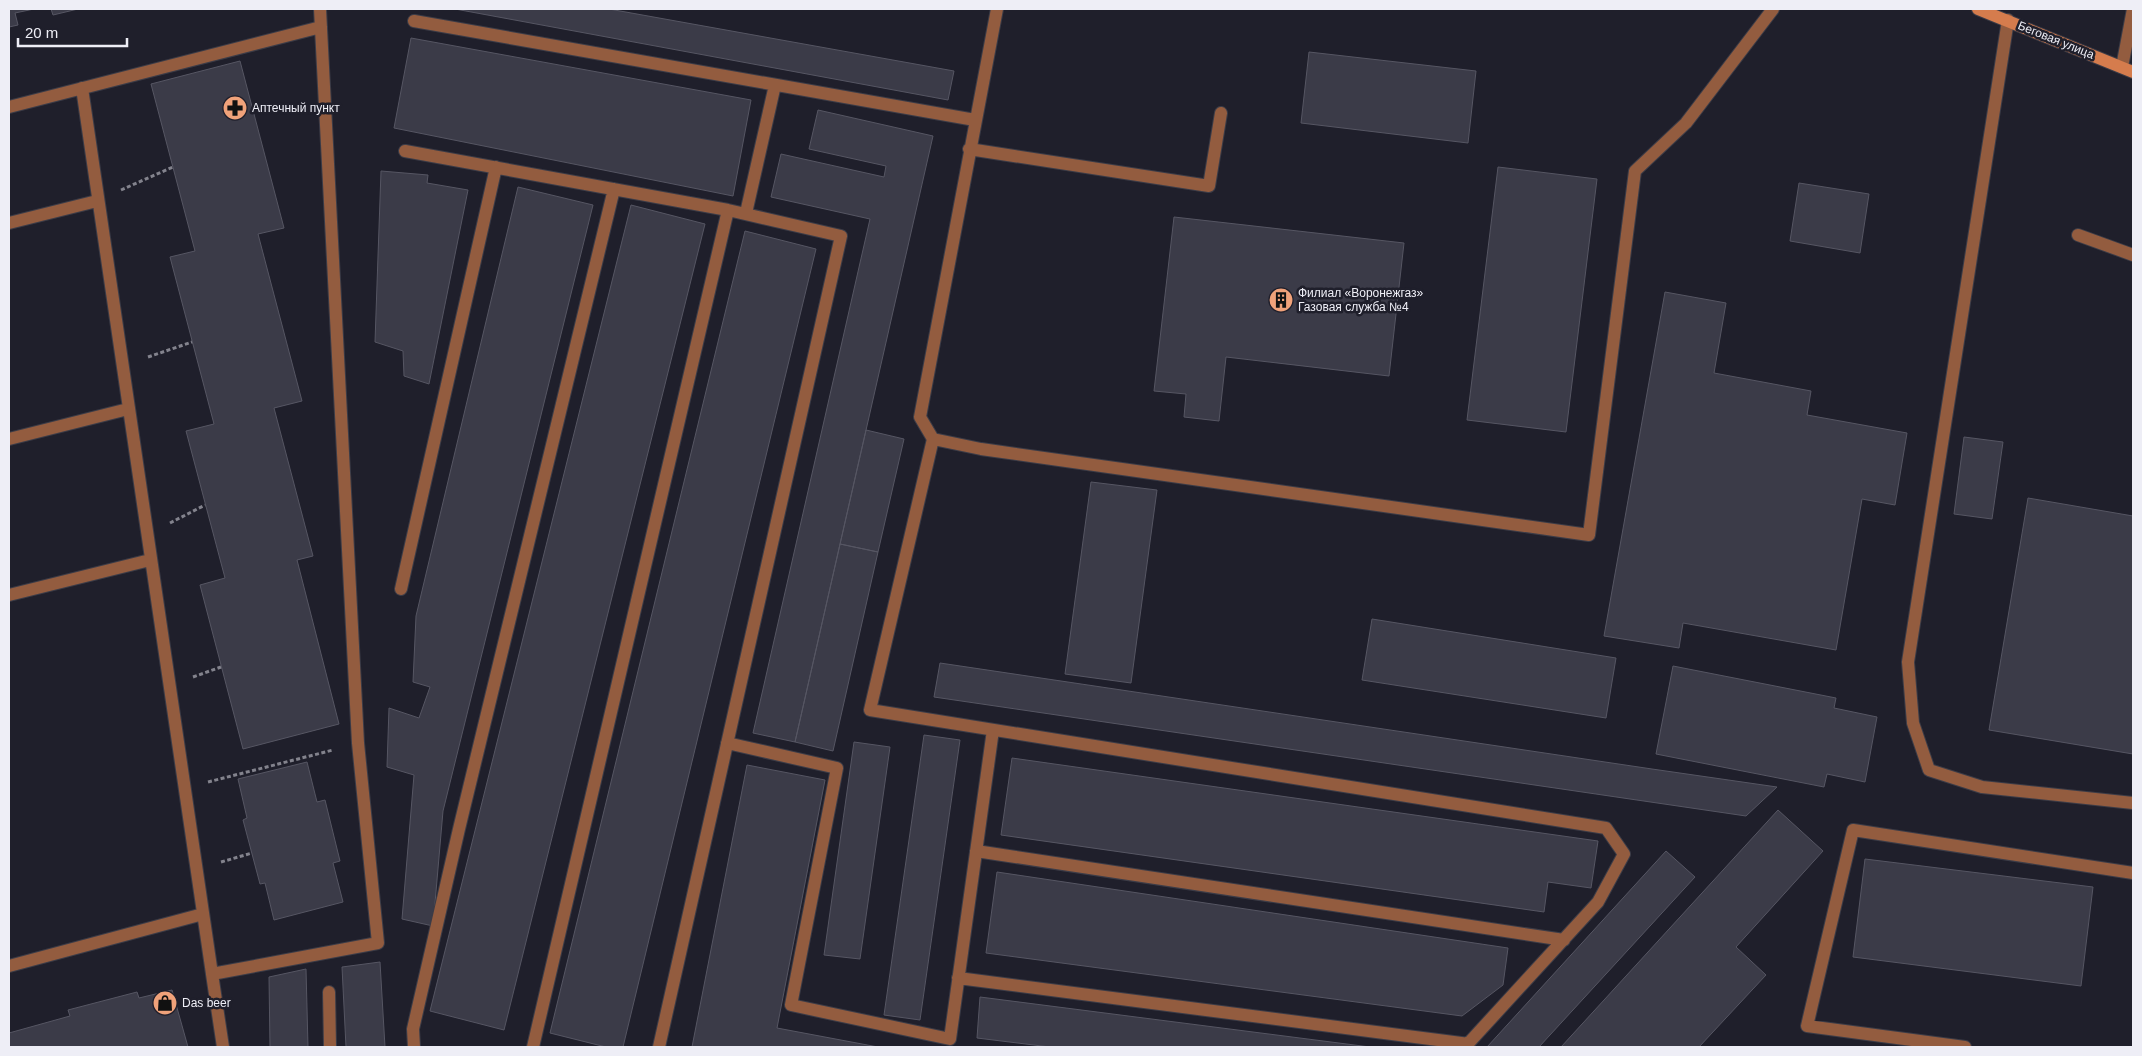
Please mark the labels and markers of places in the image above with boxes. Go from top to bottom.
pharmacy icon: Аптечный пункт [222,95,248,121]
place label: Аптечный пункт [252,101,340,115]
place label: Филиал «Воронежгаз» Газовая служба №4 [1298,286,1424,314]
building icon: Филиал «Воронежгаз» Газовая служба №4 [1268,287,1294,313]
shop icon: Das beer [152,990,178,1016]
place label: Das beer [182,996,231,1010]

